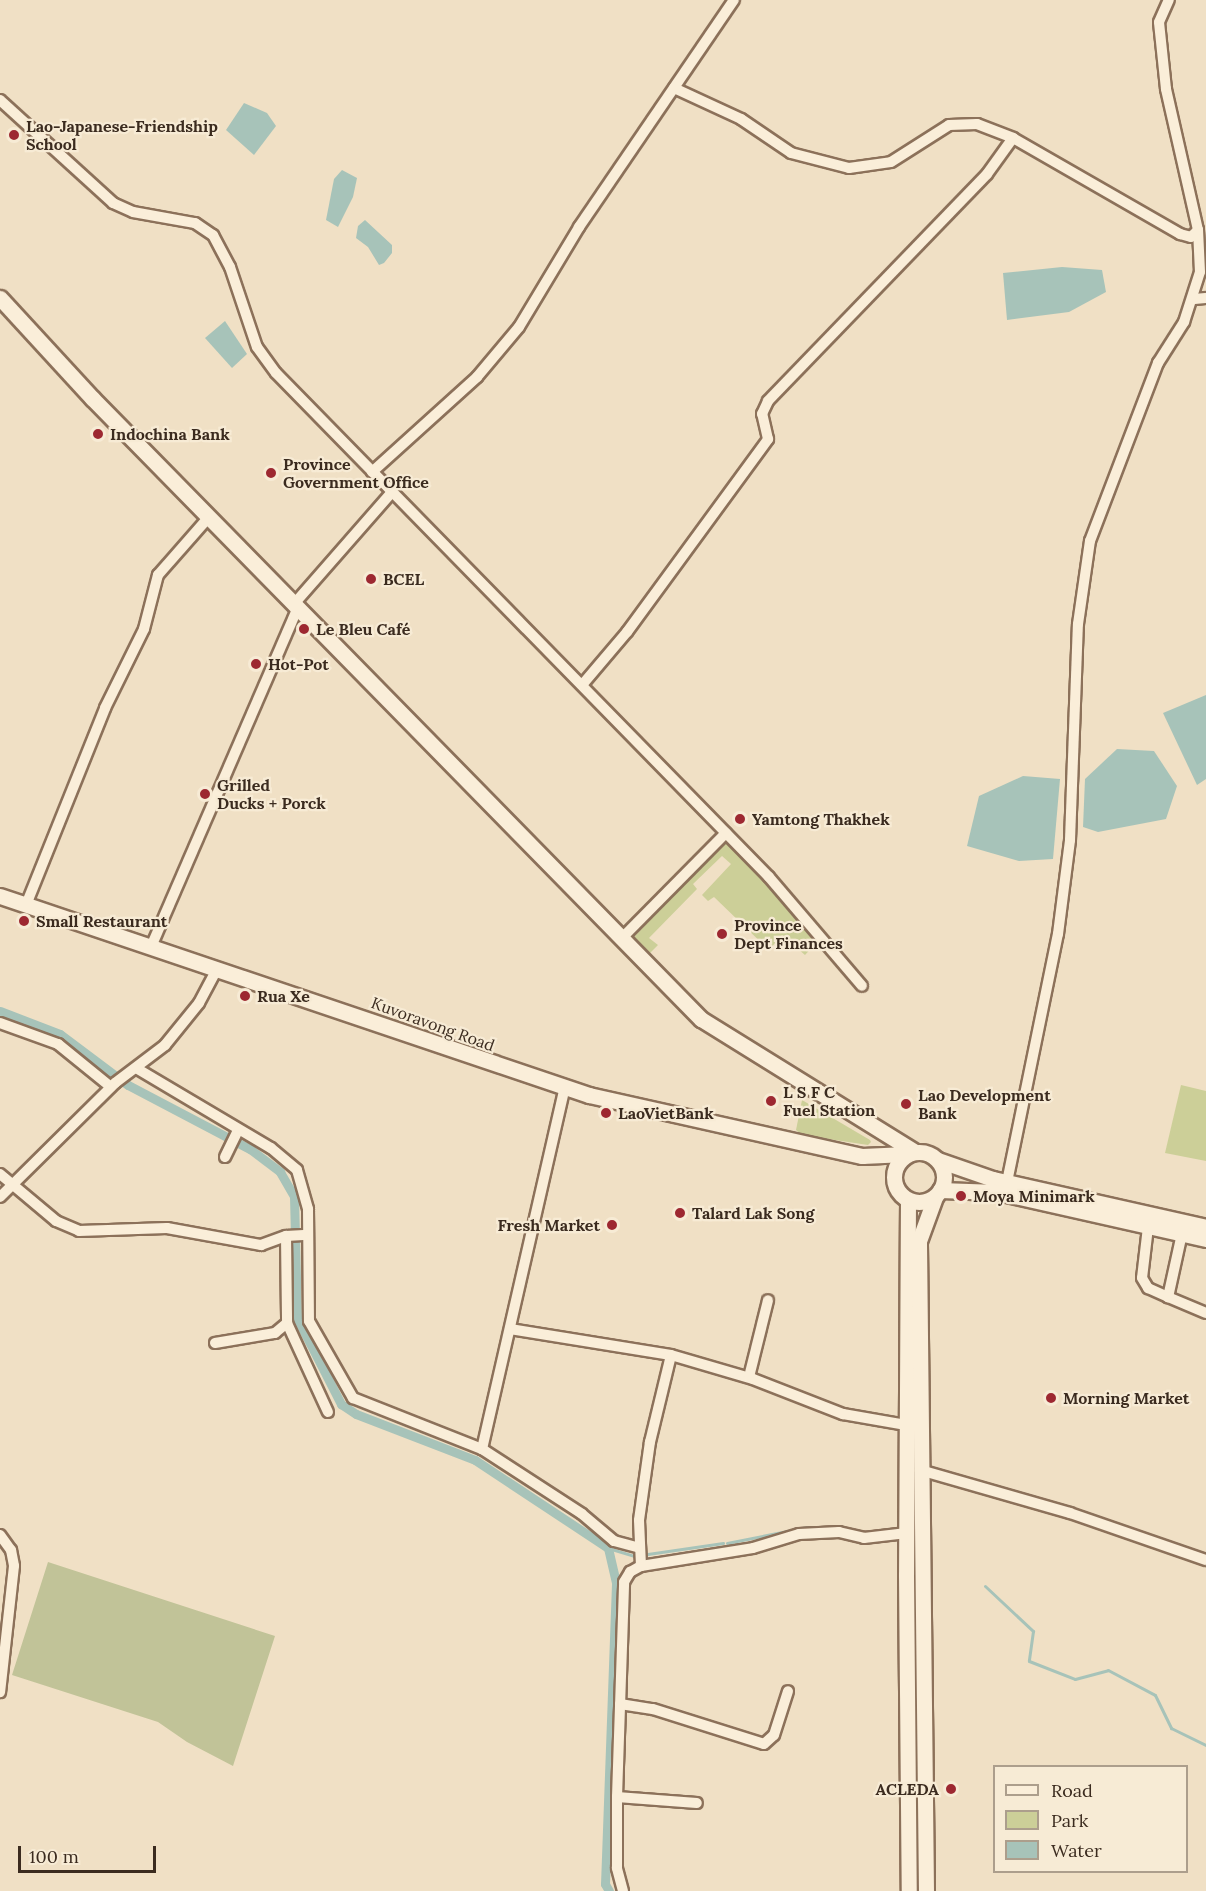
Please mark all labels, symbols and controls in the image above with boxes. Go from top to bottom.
place label: Lao-Japanese-Friendship School [26,116,218,154]
marker: Lao-Japanese-Friendship School [7,128,21,142]
place label: Indochina Bank [110,424,230,444]
marker: Indochina Bank [91,427,105,441]
place label: Province Government Office [283,454,429,492]
marker: Province Government Office [264,466,278,480]
place label: BCEL [383,569,424,589]
marker: BCEL [364,572,378,586]
place label: Le Bleu Café [316,619,410,639]
marker: Le Bleu Café [297,622,311,636]
place label: Hot-Pot [268,654,329,674]
marker: Hot-Pot [249,657,263,671]
place label: Grilled Ducks + Porck [217,775,326,813]
marker: Grilled Ducks + Porck [198,787,212,801]
place label: Yamtong Thakhek [752,809,890,829]
marker: Yamtong Thakhek [733,812,747,826]
place label: Small Restaurant [36,911,167,931]
marker: Small Restaurant [17,914,31,928]
place label: Province Dept Finances [734,915,843,953]
marker: Province Dept Finances [715,927,729,941]
place label: Rua Xe [257,986,310,1006]
marker: Rua Xe [238,989,252,1003]
street label: Kuvoravong Road [369,993,497,1055]
place label: L S F C Fuel Station [783,1082,875,1120]
place label: Lao Development Bank [918,1085,1051,1123]
marker: L S F C Fuel Station [764,1094,778,1108]
marker: Lao Development Bank [899,1097,913,1111]
place label: LaoVietBank [618,1103,714,1123]
marker: LaoVietBank [599,1106,613,1120]
place label: Moya Minimark [973,1186,1095,1206]
marker: Moya Minimark [954,1189,968,1203]
place label: Talard Lak Song [692,1203,814,1223]
marker: Talard Lak Song [673,1206,687,1220]
place label: Fresh Market [497,1215,600,1235]
marker: Fresh Market [605,1218,619,1232]
place label: Morning Market [1063,1388,1189,1408]
marker: Morning Market [1044,1391,1058,1405]
legend [993,1765,1188,1873]
place label: ACLEDA [876,1779,939,1799]
text: Road [1051,1779,1093,1802]
marker: ACLEDA [944,1782,958,1796]
text: Park [1051,1809,1088,1832]
scale bar [21,1834,159,1872]
text: Water [1051,1839,1102,1862]
text: 100 m [29,1845,79,1868]

